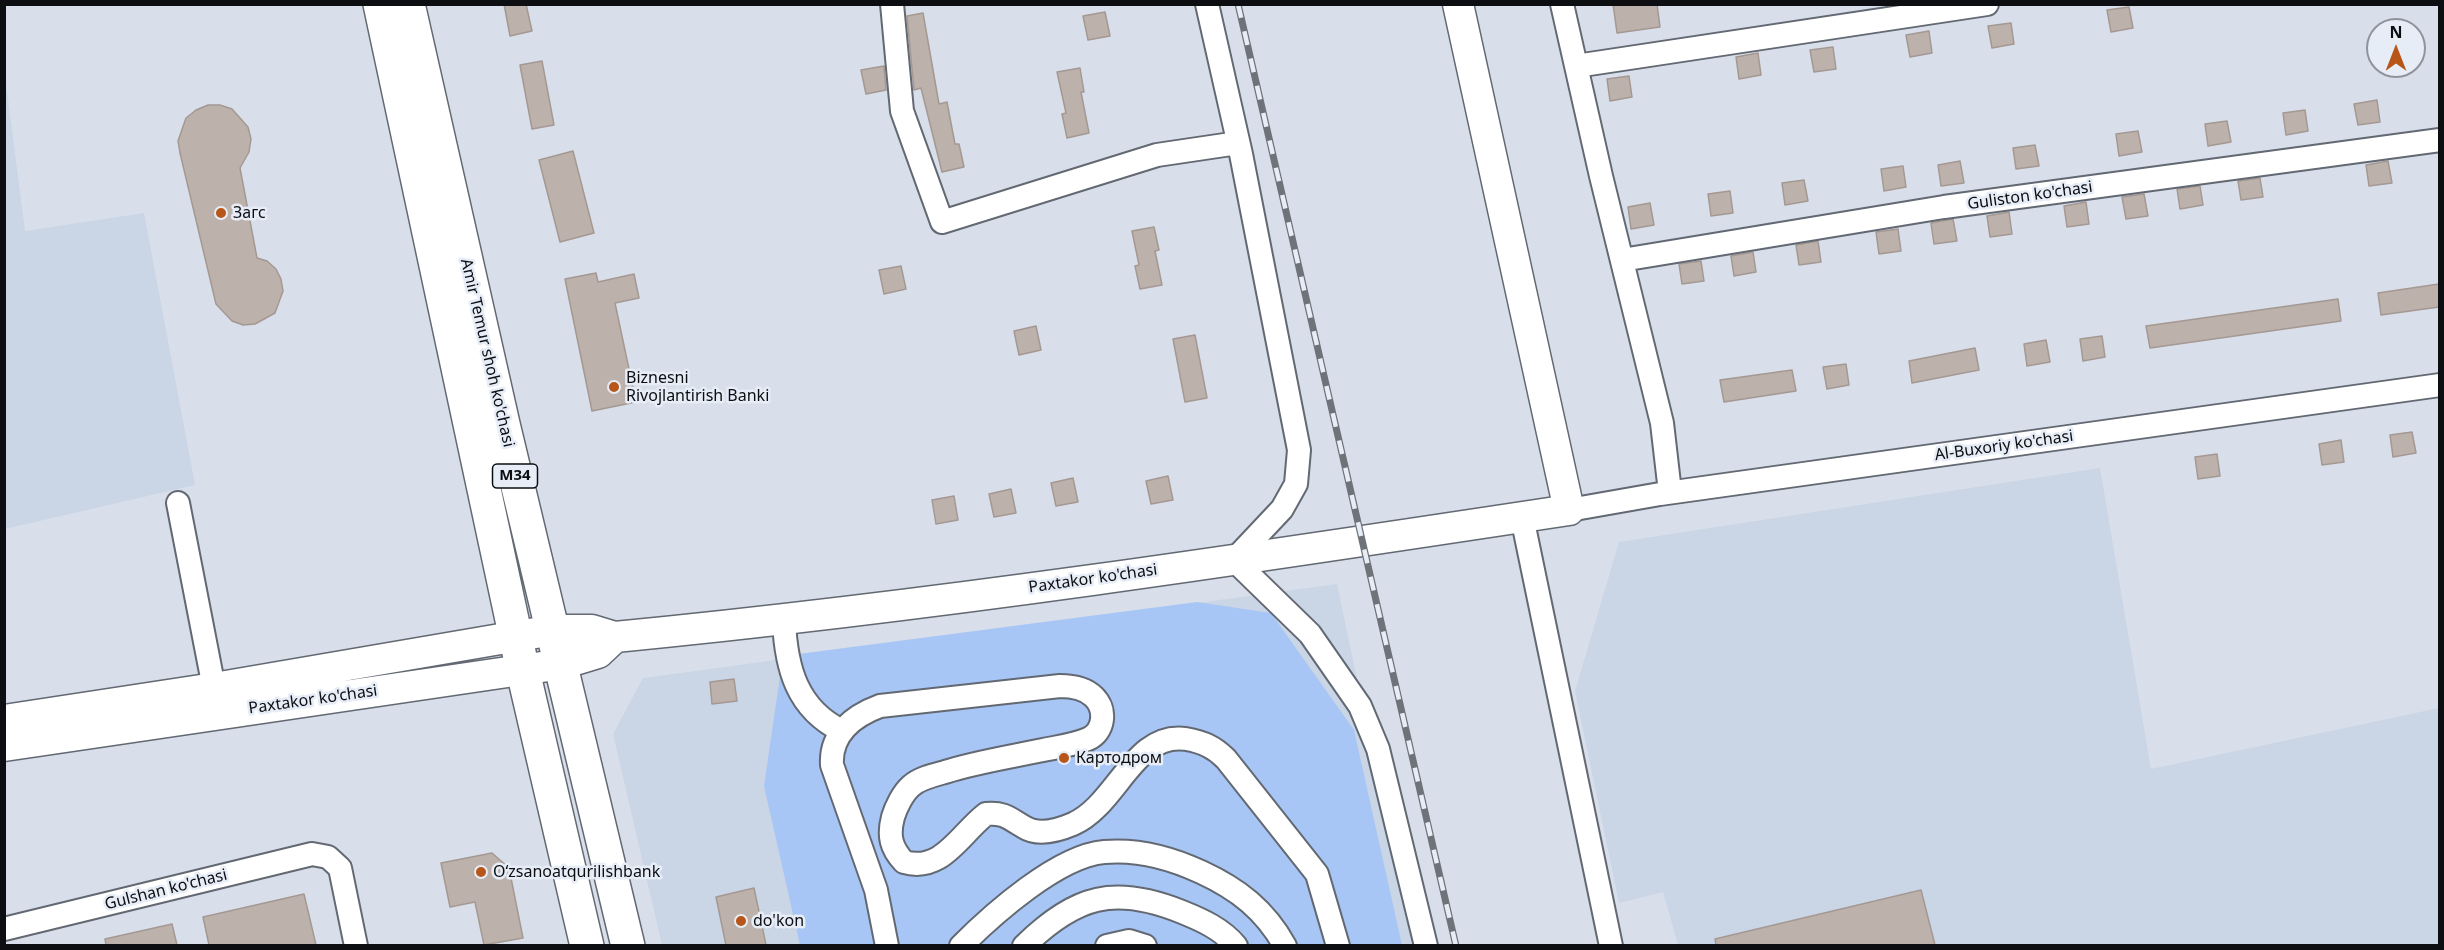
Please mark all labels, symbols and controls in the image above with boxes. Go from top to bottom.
north arrow [2366,18,2426,78]
text: N [2389,21,2403,43]
street label: Guliston ko'chasi [1966,178,2094,214]
place label: Загс [233,203,266,223]
marker: Загс [214,206,228,220]
street label: Amir Temur shoh ko'chasi [456,257,518,449]
place label: Biznesni Rivojlantirish Banki [626,368,769,406]
marker: Biznesni Rivojlantirish Banki [607,380,621,394]
street label: Al-Buxoriy ko'chasi [1933,427,2075,465]
road number: M34 [492,464,538,488]
street label: Paxtakor ko'chasi [1027,560,1159,598]
street label: Paxtakor ko'chasi [247,681,379,719]
place label: Картодром [1076,748,1162,768]
marker: Картодром [1057,751,1071,765]
place label: Oʻzsanoatqurilishbank [493,862,660,882]
marker: Oʻzsanoatqurilishbank [474,865,488,879]
street label: Gulshan ko'chasi [103,866,229,914]
place label: do'kon [753,911,804,931]
marker: do'kon [734,914,748,928]

